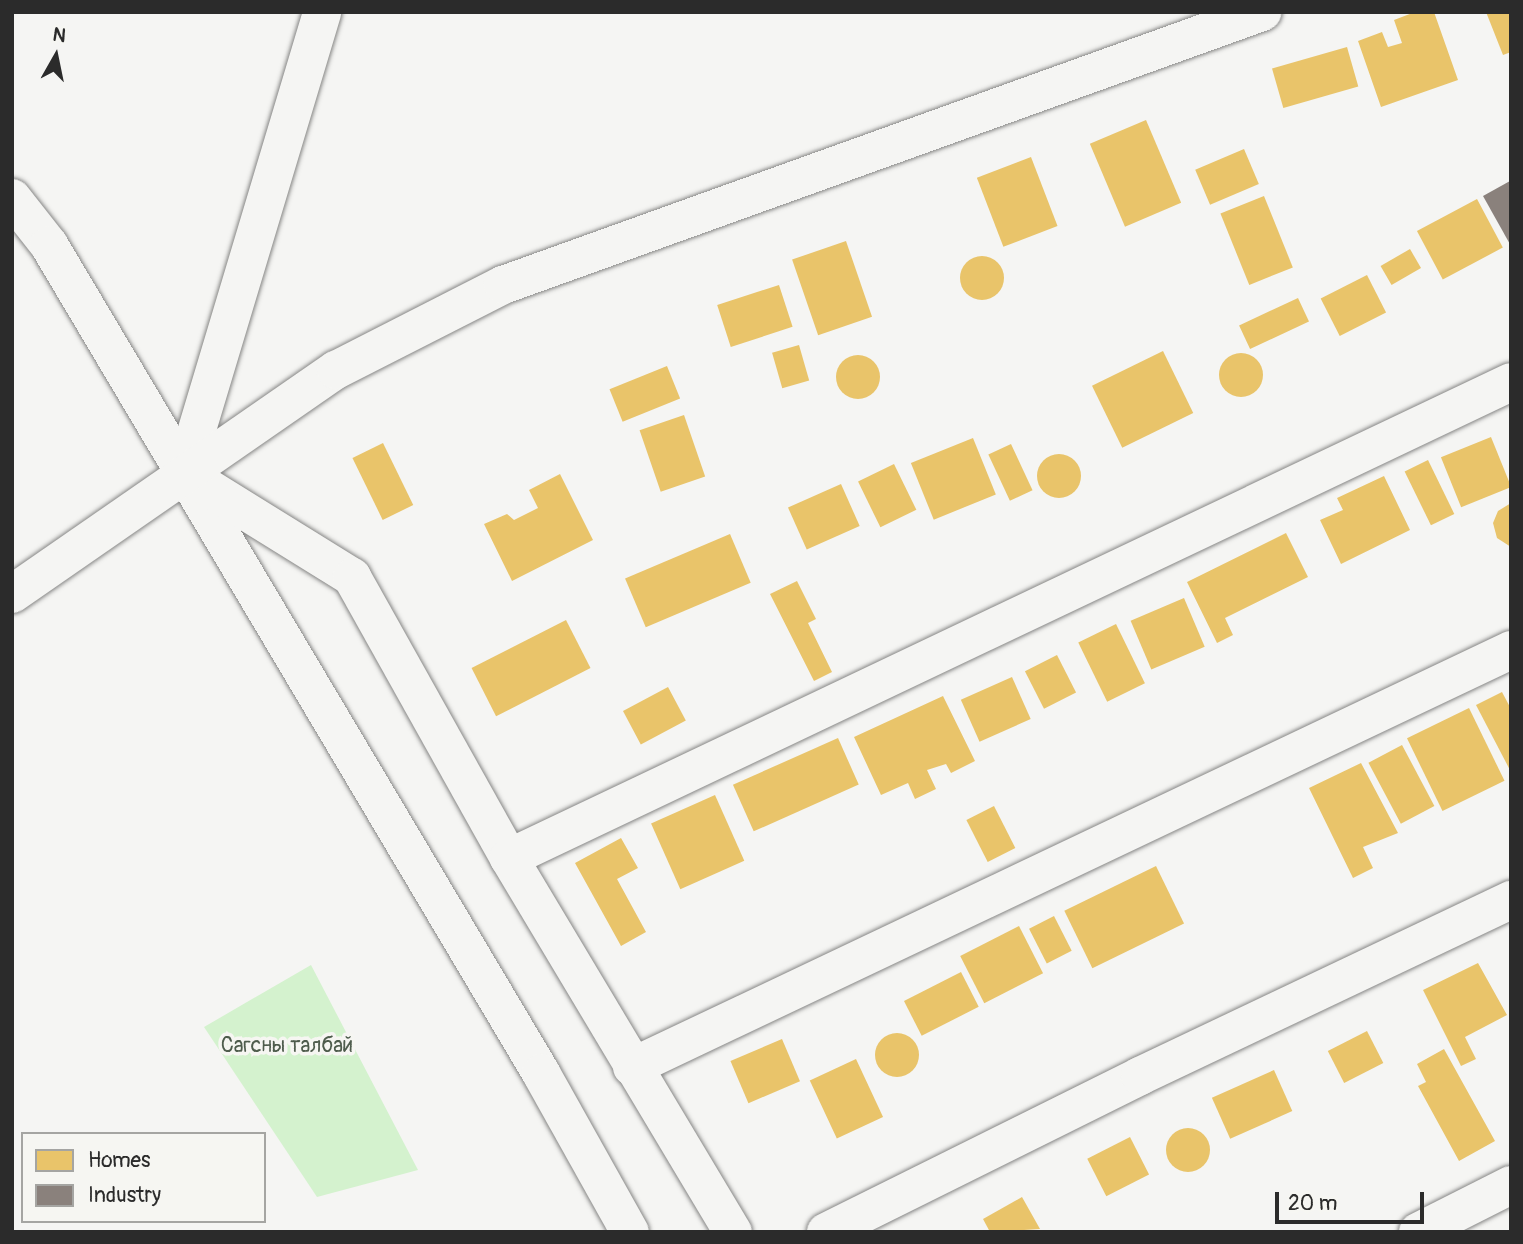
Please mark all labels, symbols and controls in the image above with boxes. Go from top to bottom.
north arrow [21,21,91,91]
text: N [51,22,68,48]
park label: Сагсны талбай [221,1033,353,1059]
legend [21,1132,266,1223]
text: Homes [88,1147,150,1174]
scale bar [1278,1178,1427,1222]
text: Industry [88,1182,161,1209]
text: 20 m [1288,1190,1337,1217]

